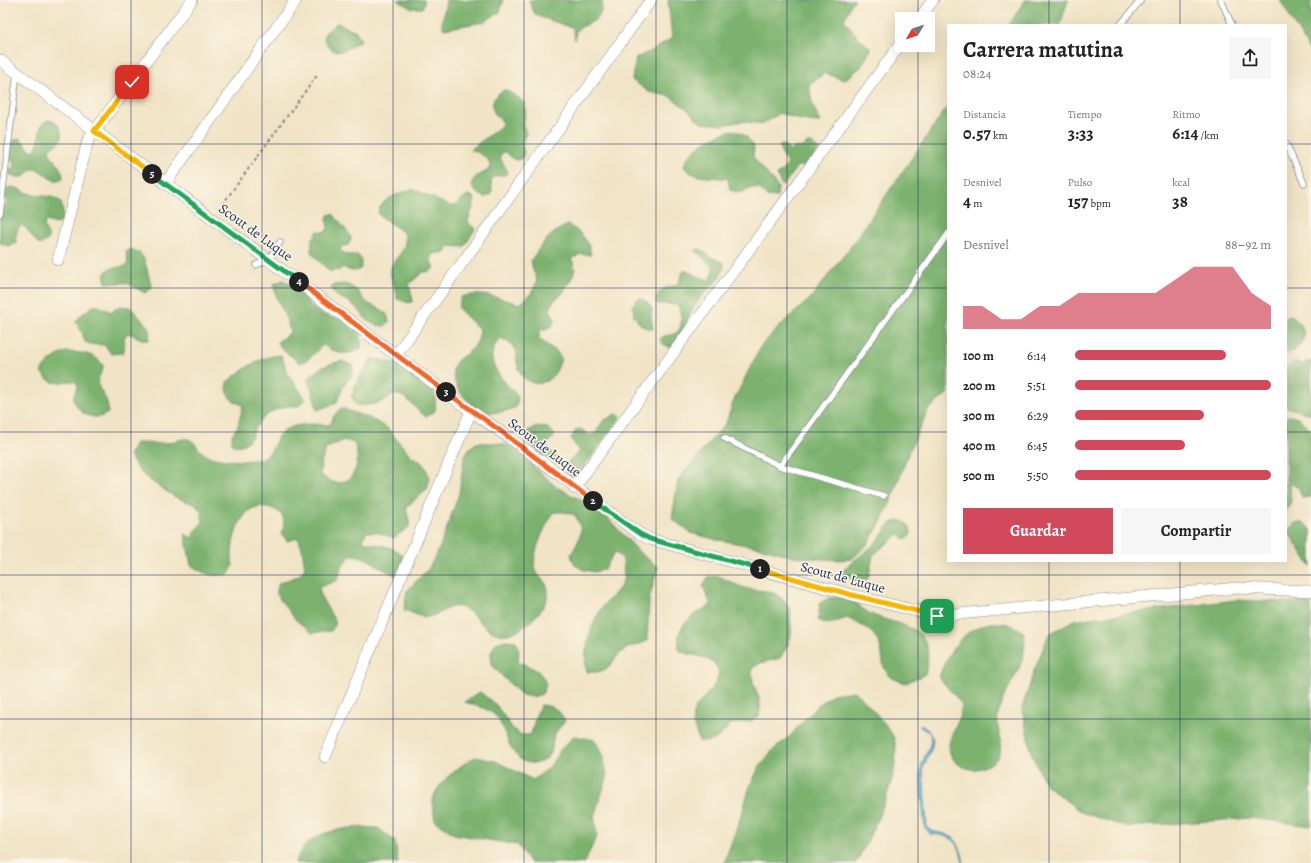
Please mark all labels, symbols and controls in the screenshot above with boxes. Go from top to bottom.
north arrow [895,12,935,52]
map controls [895,12,935,52]
text: Carrera matutina [963,35,1124,65]
button: share [1229,37,1271,79]
pin [115,65,149,99]
text: 08:24 [963,65,991,82]
icon: check [121,71,143,93]
text: Distancia [963,107,1006,122]
text: Tiempo [1068,107,1102,122]
text: Ritmo [1172,107,1200,122]
text: 0.57 [963,122,991,145]
text: 3:33 [1068,122,1094,145]
text: 6:14 [1172,122,1198,145]
text: km [991,128,1008,143]
text: /km [1198,128,1219,143]
pin: 5 [142,164,162,184]
text: 5 [150,166,154,181]
text: Desnivel [963,175,1002,190]
text: Pulso [1068,175,1092,190]
text: kcal [1172,175,1190,190]
text: 4 [963,190,971,213]
text: 157 [1068,190,1088,213]
text: 38 [1172,190,1188,213]
text: m [971,196,982,211]
text: bpm [1088,196,1111,211]
street label: Scout de Luque [215,199,297,266]
text: Desnivel [963,236,1009,253]
text: 88–92 m [1225,236,1271,253]
pin: 4 [289,272,309,292]
text: 4 [296,274,302,289]
text: 100 m [963,347,994,364]
text: 6:14 [1027,347,1046,364]
text: 200 m [963,377,996,394]
text: 5:51 [1027,377,1046,394]
pin: 3 [436,382,456,402]
text: 3 [444,384,448,399]
text: 300 m [963,407,995,424]
text: 6:29 [1027,407,1048,424]
street label: Scout de Luque [504,414,585,481]
text: 400 m [963,437,995,454]
text: 6:45 [1027,437,1048,454]
text: 500 m [963,467,995,484]
text: 5:50 [1027,467,1048,484]
pin: 2 [583,491,603,511]
text: 2 [590,493,596,508]
button: Guardar [963,508,1113,554]
button: Compartir [1121,508,1271,554]
street label: Scout de Luque [798,557,887,598]
pin: 1 [750,559,770,579]
text: 1 [758,561,762,576]
pin [920,599,954,633]
icon: arrive [926,605,948,627]

